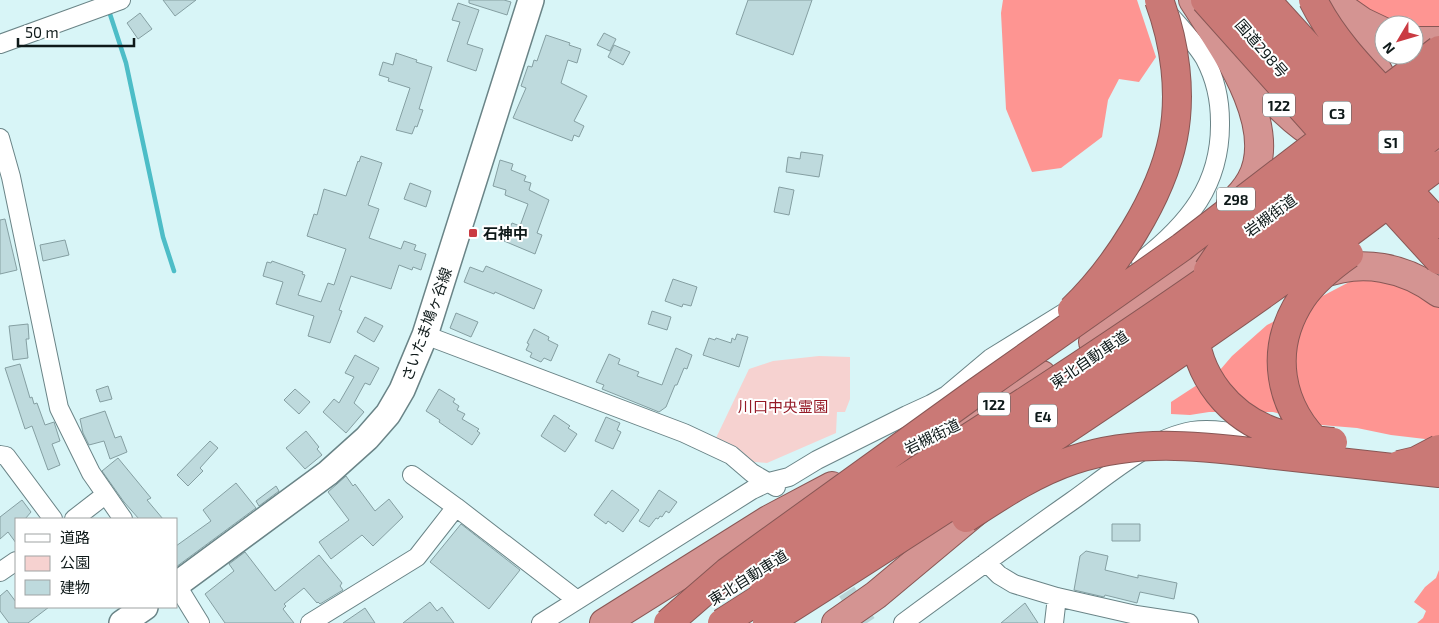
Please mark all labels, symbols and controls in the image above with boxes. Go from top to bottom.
scale bar [18,15,134,47]
street label: 国道298号 [1232,15,1292,81]
north arrow [1374,15,1424,65]
text: 50 m [25,23,59,41]
text: N [1379,39,1398,58]
road number: 122 [1263,94,1295,116]
road number: C3 [1323,102,1351,125]
road number: S1 [1378,130,1404,154]
road number: 298 [1217,188,1255,210]
street label: 岩槻街道 [1240,190,1300,240]
place label: 石神中 [483,224,528,242]
marker: 石神中 [467,227,479,239]
street label: さいたま鳩ヶ谷線 [397,265,455,383]
street label: 東北自動車道 [1047,326,1131,392]
road number: 122 [978,392,1010,416]
park label: 川口中央霊園 [738,397,828,415]
road number: E4 [1029,404,1057,428]
street label: 岩槻街道 [901,415,963,457]
legend [15,518,178,608]
text: 道路 [60,528,90,546]
street label: 東北自動車道 [705,546,791,608]
text: 公園 [60,553,90,571]
text: 建物 [60,578,90,596]

